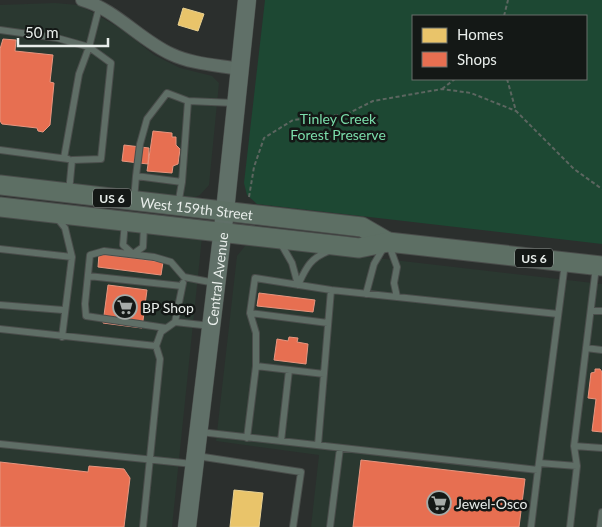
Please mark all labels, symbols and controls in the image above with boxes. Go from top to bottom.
scale bar [18,15,108,47]
legend [412,15,587,80]
text: 50 m [25,23,59,41]
text: Homes [457,25,503,43]
text: Shops [457,50,497,68]
park label: Tinley Creek Forest Preserve [290,110,386,143]
road number: US 6 [93,188,131,208]
street label: West 159th Street [139,193,254,223]
street label: Central Avenue [203,231,231,327]
road number: US 6 [515,248,553,268]
supermarket icon: BP Shop [112,294,138,320]
place label: BP Shop [142,299,194,316]
supermarket icon: Jewel-Osco [426,490,452,516]
place label: Jewel-Osco [456,495,527,512]

